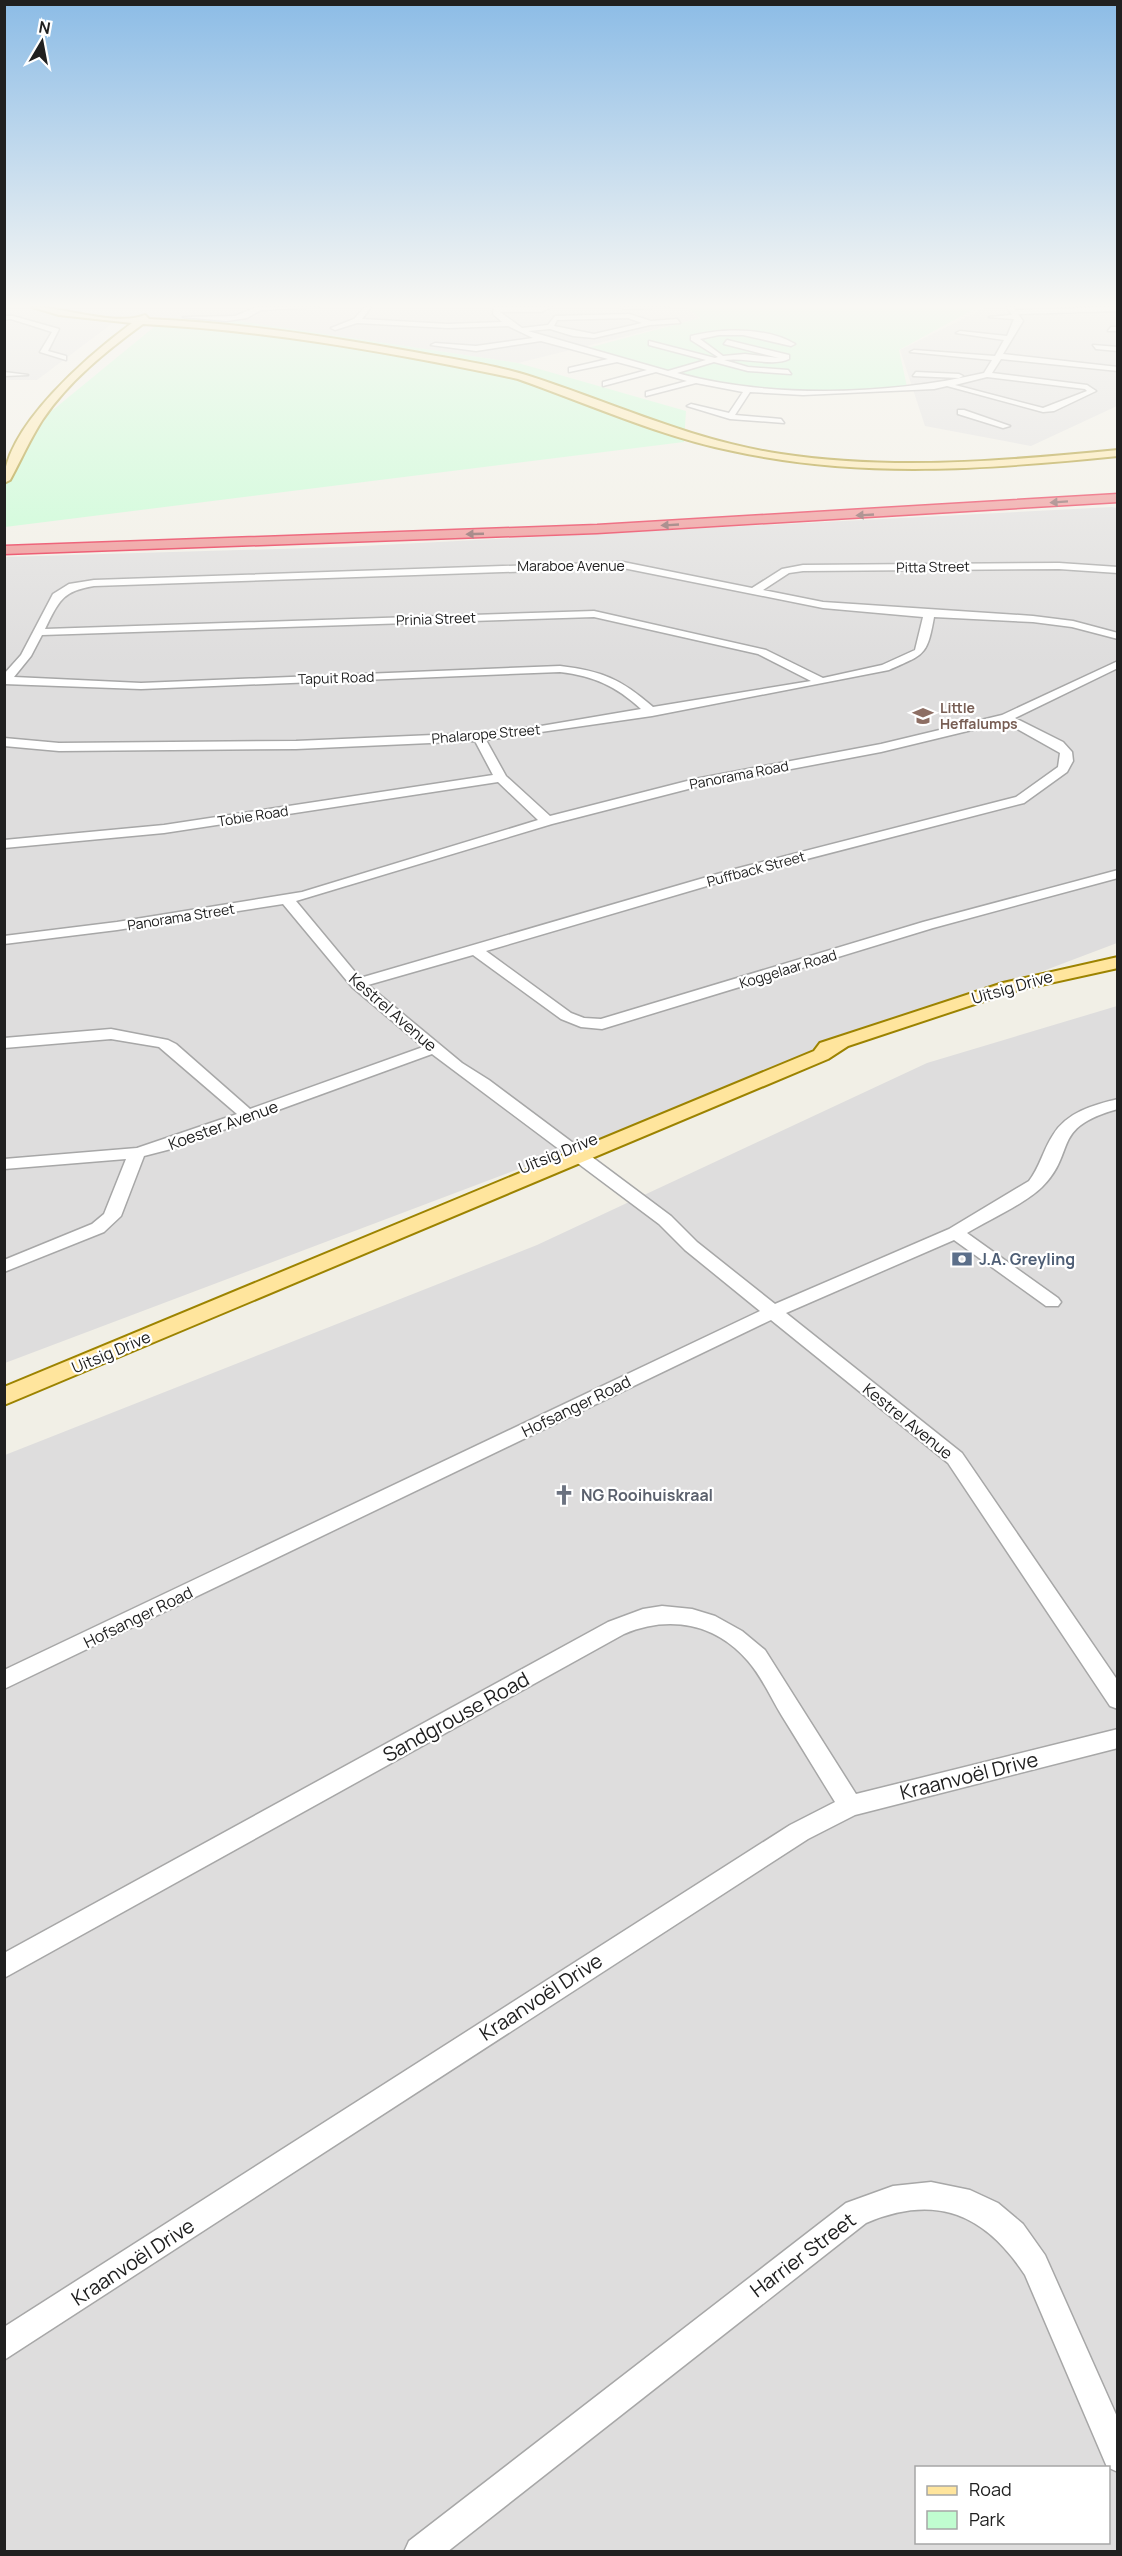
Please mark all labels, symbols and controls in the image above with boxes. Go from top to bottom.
north arrow [12,12,72,72]
text: N [37,15,52,39]
one-way arrow [1050,497,1069,507]
one-way arrow [855,510,874,519]
one-way arrow [660,521,679,530]
one-way arrow [466,530,485,539]
street label: Maraboe Avenue [517,556,625,575]
street label: Pitta Street [896,556,970,577]
street label: Prinia Street [396,608,477,629]
street label: Tapuit Road [297,667,375,688]
place label: Little Heffalumps [940,698,1018,733]
school or university icon: Little Heffalumps [911,704,935,728]
street label: Phalarope Street [431,719,542,748]
street label: Panorama Road [688,756,790,793]
street label: Tobie Road [216,801,290,830]
street label: Puffback Street [705,846,808,891]
street label: Panorama Street [126,899,236,934]
street label: Koggelaar Road [737,945,839,992]
street label: Uitsig Drive [969,965,1055,1009]
street label: Kestrel Avenue [344,968,442,1056]
street label: Koester Avenue [165,1095,281,1155]
street label: Uitsig Drive [515,1127,601,1179]
bank icon: J.A. Greyling [950,1247,974,1271]
place label: J.A. Greyling [979,1248,1075,1270]
street label: Uitsig Drive [68,1326,154,1378]
street label: Hofsanger Road [518,1370,634,1442]
street label: Kestrel Avenue [858,1378,958,1464]
church icon: NG Rooihuiskraal [552,1483,576,1507]
place label: NG Rooihuiskraal [581,1484,713,1506]
street label: Hofsanger Road [80,1581,196,1653]
street label: Sandgrouse Road [378,1665,534,1768]
street label: Kraanvoël Drive [897,1745,1041,1806]
street label: Kraanvoël Drive [474,1947,607,2046]
street label: Harrier Street [744,2206,861,2303]
street label: Kraanvoël Drive [66,2212,199,2311]
legend [915,2466,1110,2544]
text: Road [969,2477,1012,2501]
text: Park [969,2507,1006,2531]

